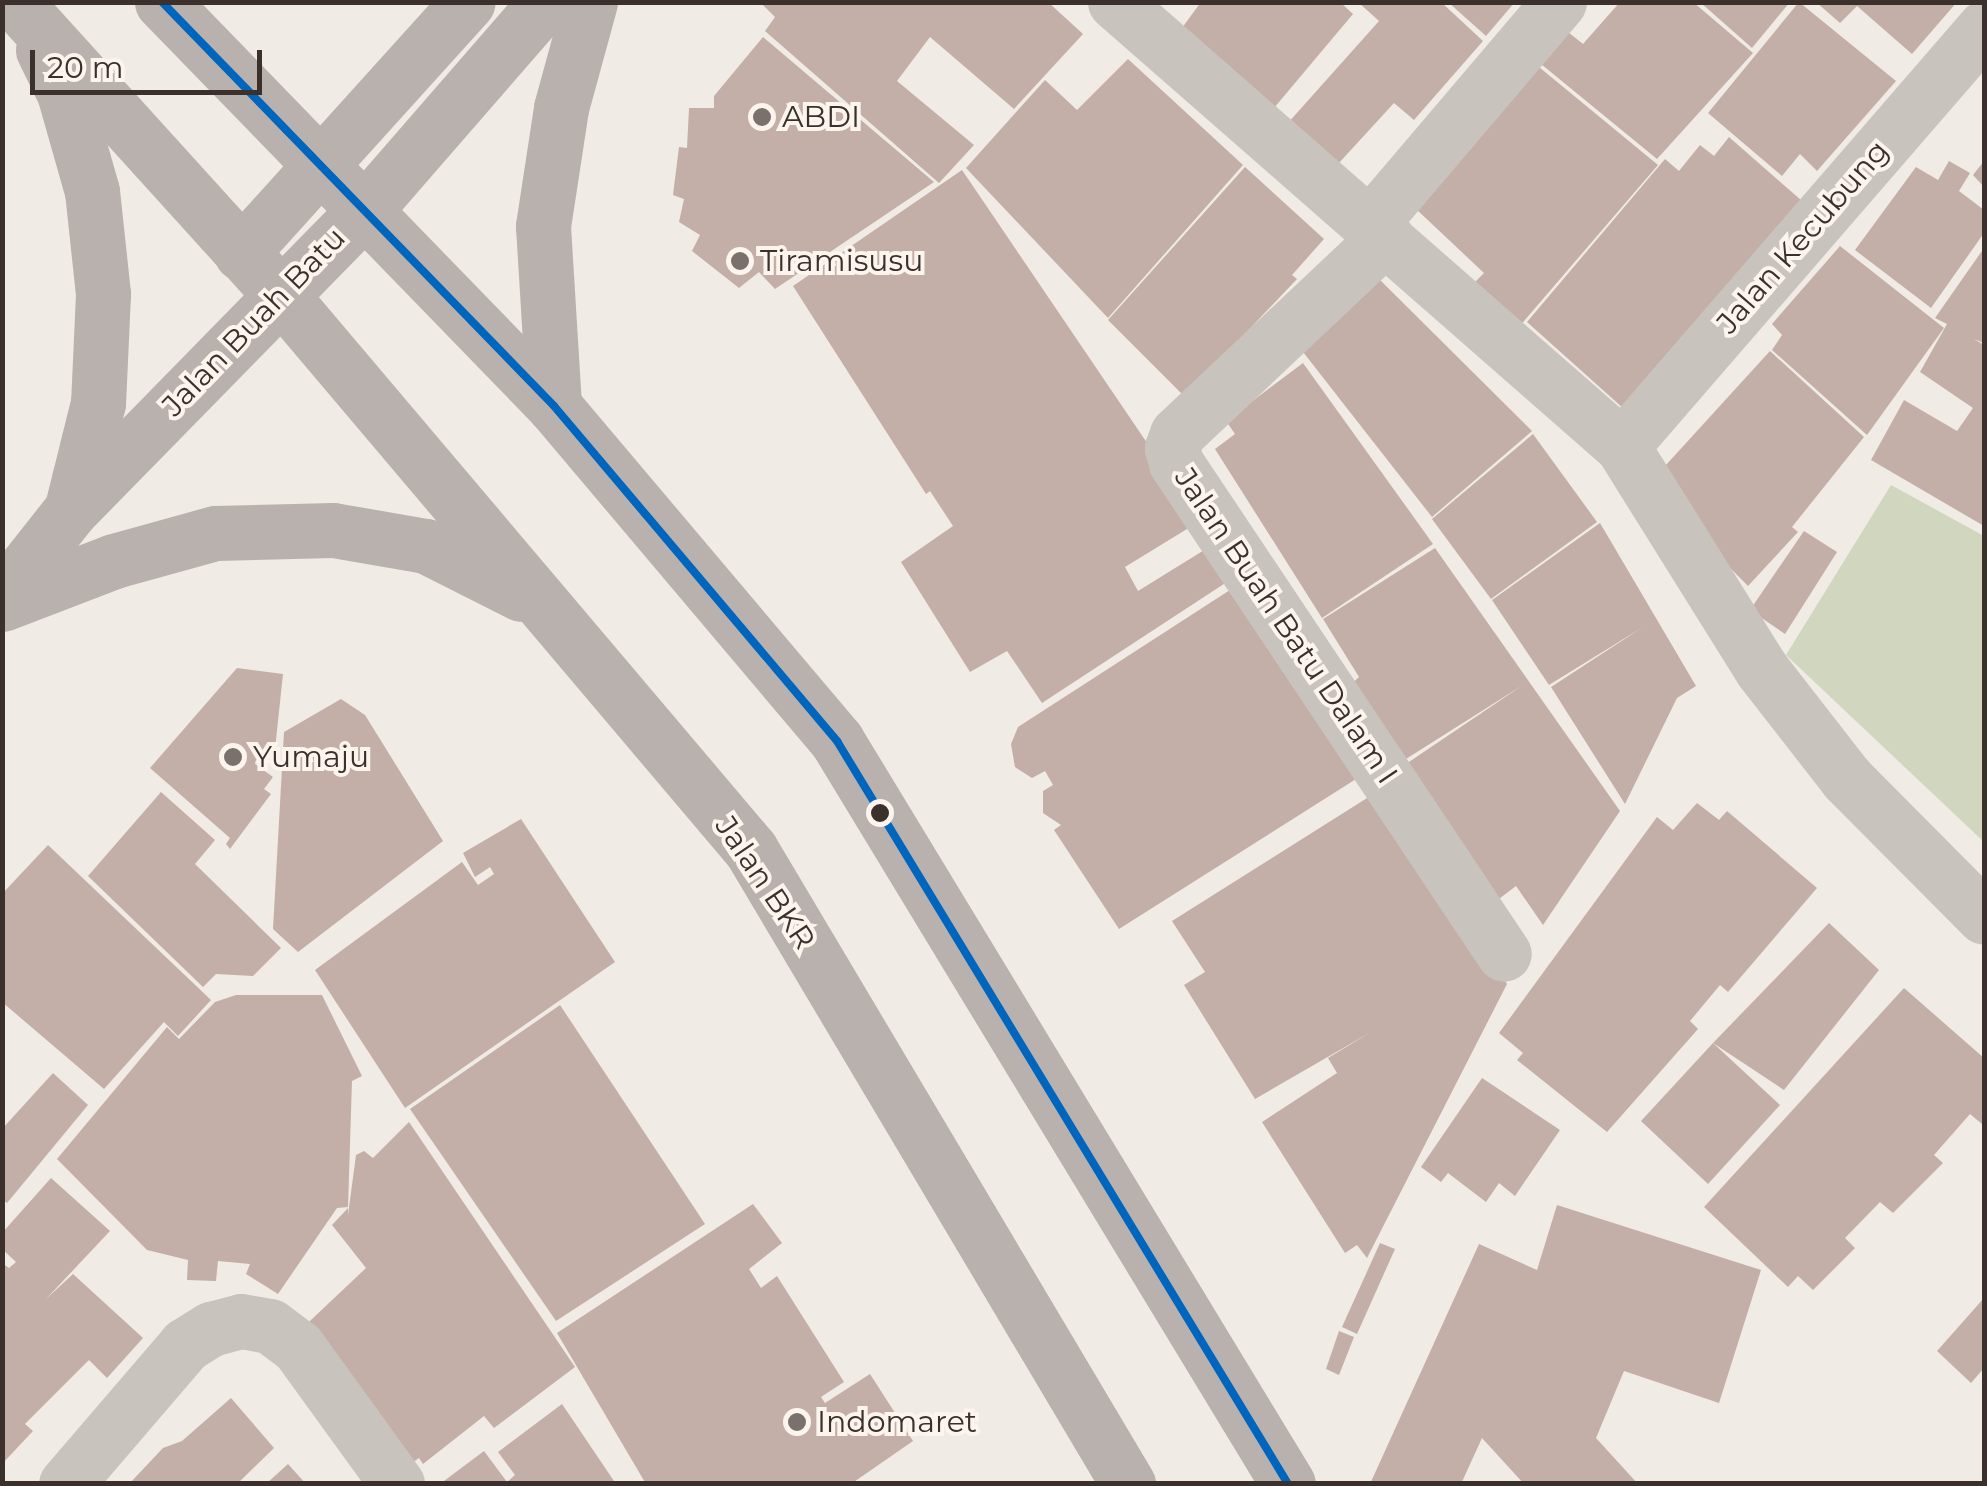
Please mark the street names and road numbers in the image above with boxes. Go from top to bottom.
street label: Jalan Kecubung [1709,133,1897,341]
street label: Jalan Buah Batu [155,220,353,424]
street label: Jalan Buah Batu Dalam I [1167,461,1405,791]
street label: Jalan BKR [708,810,822,956]

